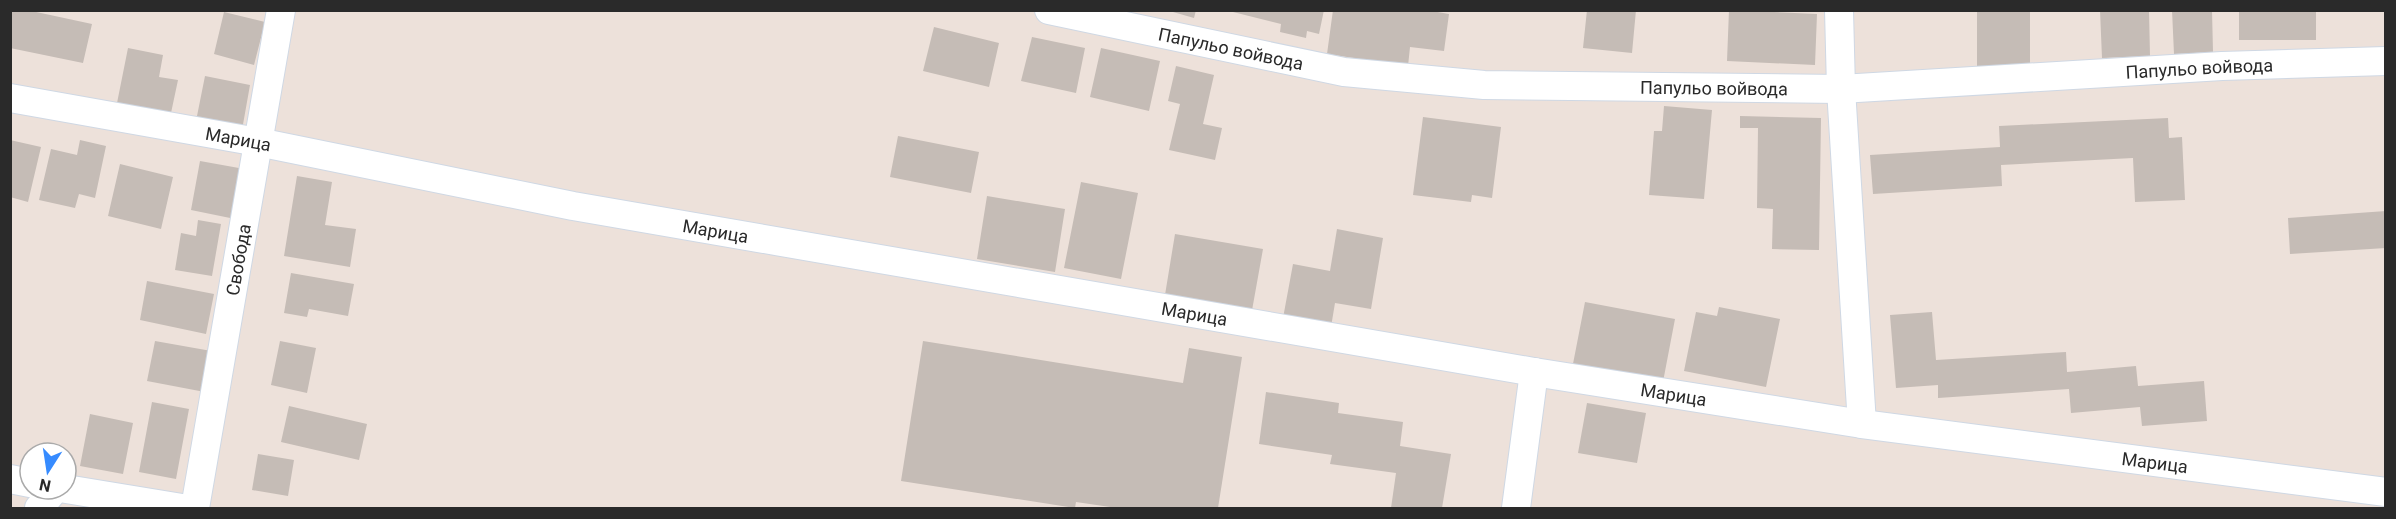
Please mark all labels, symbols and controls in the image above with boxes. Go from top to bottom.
street label: Папульо войвода [1157,23,1305,74]
street label: Папульо войвода [2125,54,2273,82]
street label: Папульо войвода [1640,76,1788,99]
street label: Марица [204,122,273,155]
street label: Марица [681,215,750,247]
street label: Свобода [221,222,254,297]
street label: Марица [1160,297,1229,329]
street label: Марица [1639,379,1708,410]
north arrow [18,441,78,501]
street label: Марица [2121,447,2189,477]
text: N [37,475,52,496]

